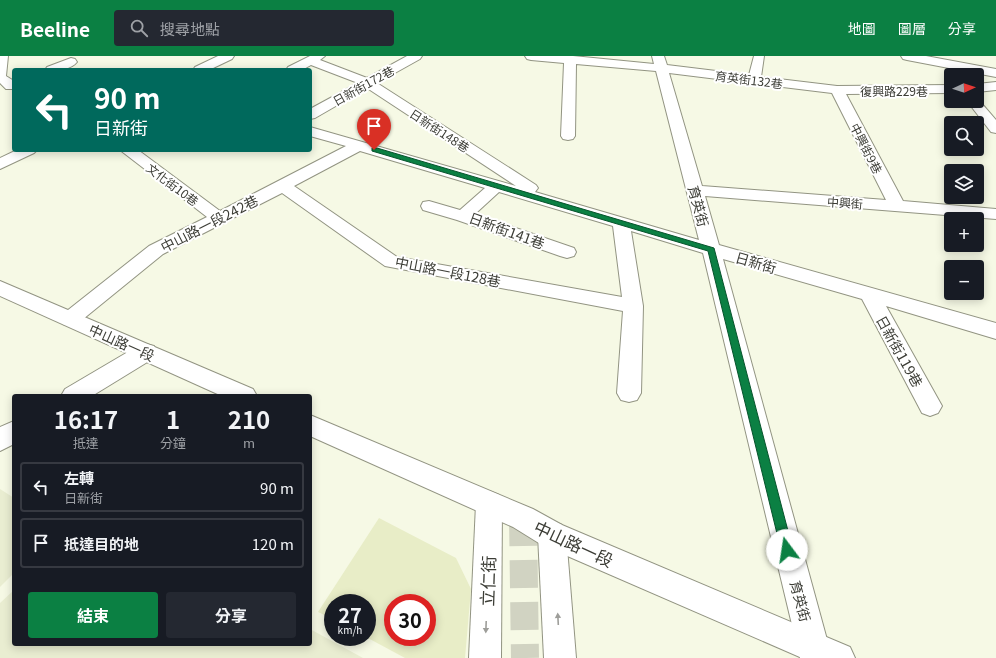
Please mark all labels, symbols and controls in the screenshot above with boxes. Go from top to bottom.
search box [114,10,394,46]
text: Beeline [20,15,90,42]
icon: search [128,17,150,39]
text: 搜尋地點 [160,18,220,39]
text: 地圖 [848,18,876,38]
text: 圖層 [898,18,926,38]
text: 分享 [948,18,976,38]
street label: 日新街172巷 [329,61,397,109]
street label: 育英街132巷 [714,66,784,92]
north arrow [944,68,984,108]
map controls [944,68,984,300]
text: 90 m [94,77,160,117]
street label: 復興路229巷 [860,82,928,99]
icon: left [28,84,80,136]
street label: 日新街148巷 [407,104,473,156]
pin [357,109,391,150]
text: 日新街 [94,114,148,140]
icon: arrive [363,115,385,137]
button: search [944,116,984,156]
street label: 中興街9巷 [847,120,887,176]
street label: 文化街10巷 [143,159,203,209]
button: layers [944,164,984,204]
street label: 育英街 [684,183,714,229]
street label: 中山路一段242巷 [157,190,261,256]
street label: 中興街 [826,192,864,212]
street label: 日新街141巷 [466,207,548,253]
button: + [944,212,984,252]
street label: 日新街 [733,247,779,277]
street label: 中山路一段128巷 [393,251,503,291]
button: − [944,260,984,300]
street label: 日新街119巷 [872,311,928,391]
street label: 中山路一段 [86,319,158,365]
text: 16:17 [54,401,118,436]
text: 1 [166,401,180,436]
text: 210 [228,401,270,436]
text: 抵達 [73,433,99,452]
text: 分鐘 [160,433,186,452]
text: m [243,433,255,452]
text: 左轉 [64,467,94,488]
icon: left [30,476,52,498]
text: 90 m [260,477,294,498]
text: 日新街 [64,488,103,507]
street label: 中山路一段 [530,514,618,572]
position arrow [766,529,808,571]
icon: arrive [30,532,52,554]
text: 抵達目的地 [64,533,139,554]
text: 120 m [252,533,294,554]
street label: 立仁街 [474,555,500,607]
street label: 育英街 [786,578,816,624]
button: 結束 [28,592,158,638]
button: 分享 [166,592,296,638]
speed limit sign: 30 [384,594,436,646]
text: 27 [338,600,362,629]
one-way arrow [554,613,561,625]
one-way arrow [483,621,489,634]
text: km/h [338,622,362,637]

